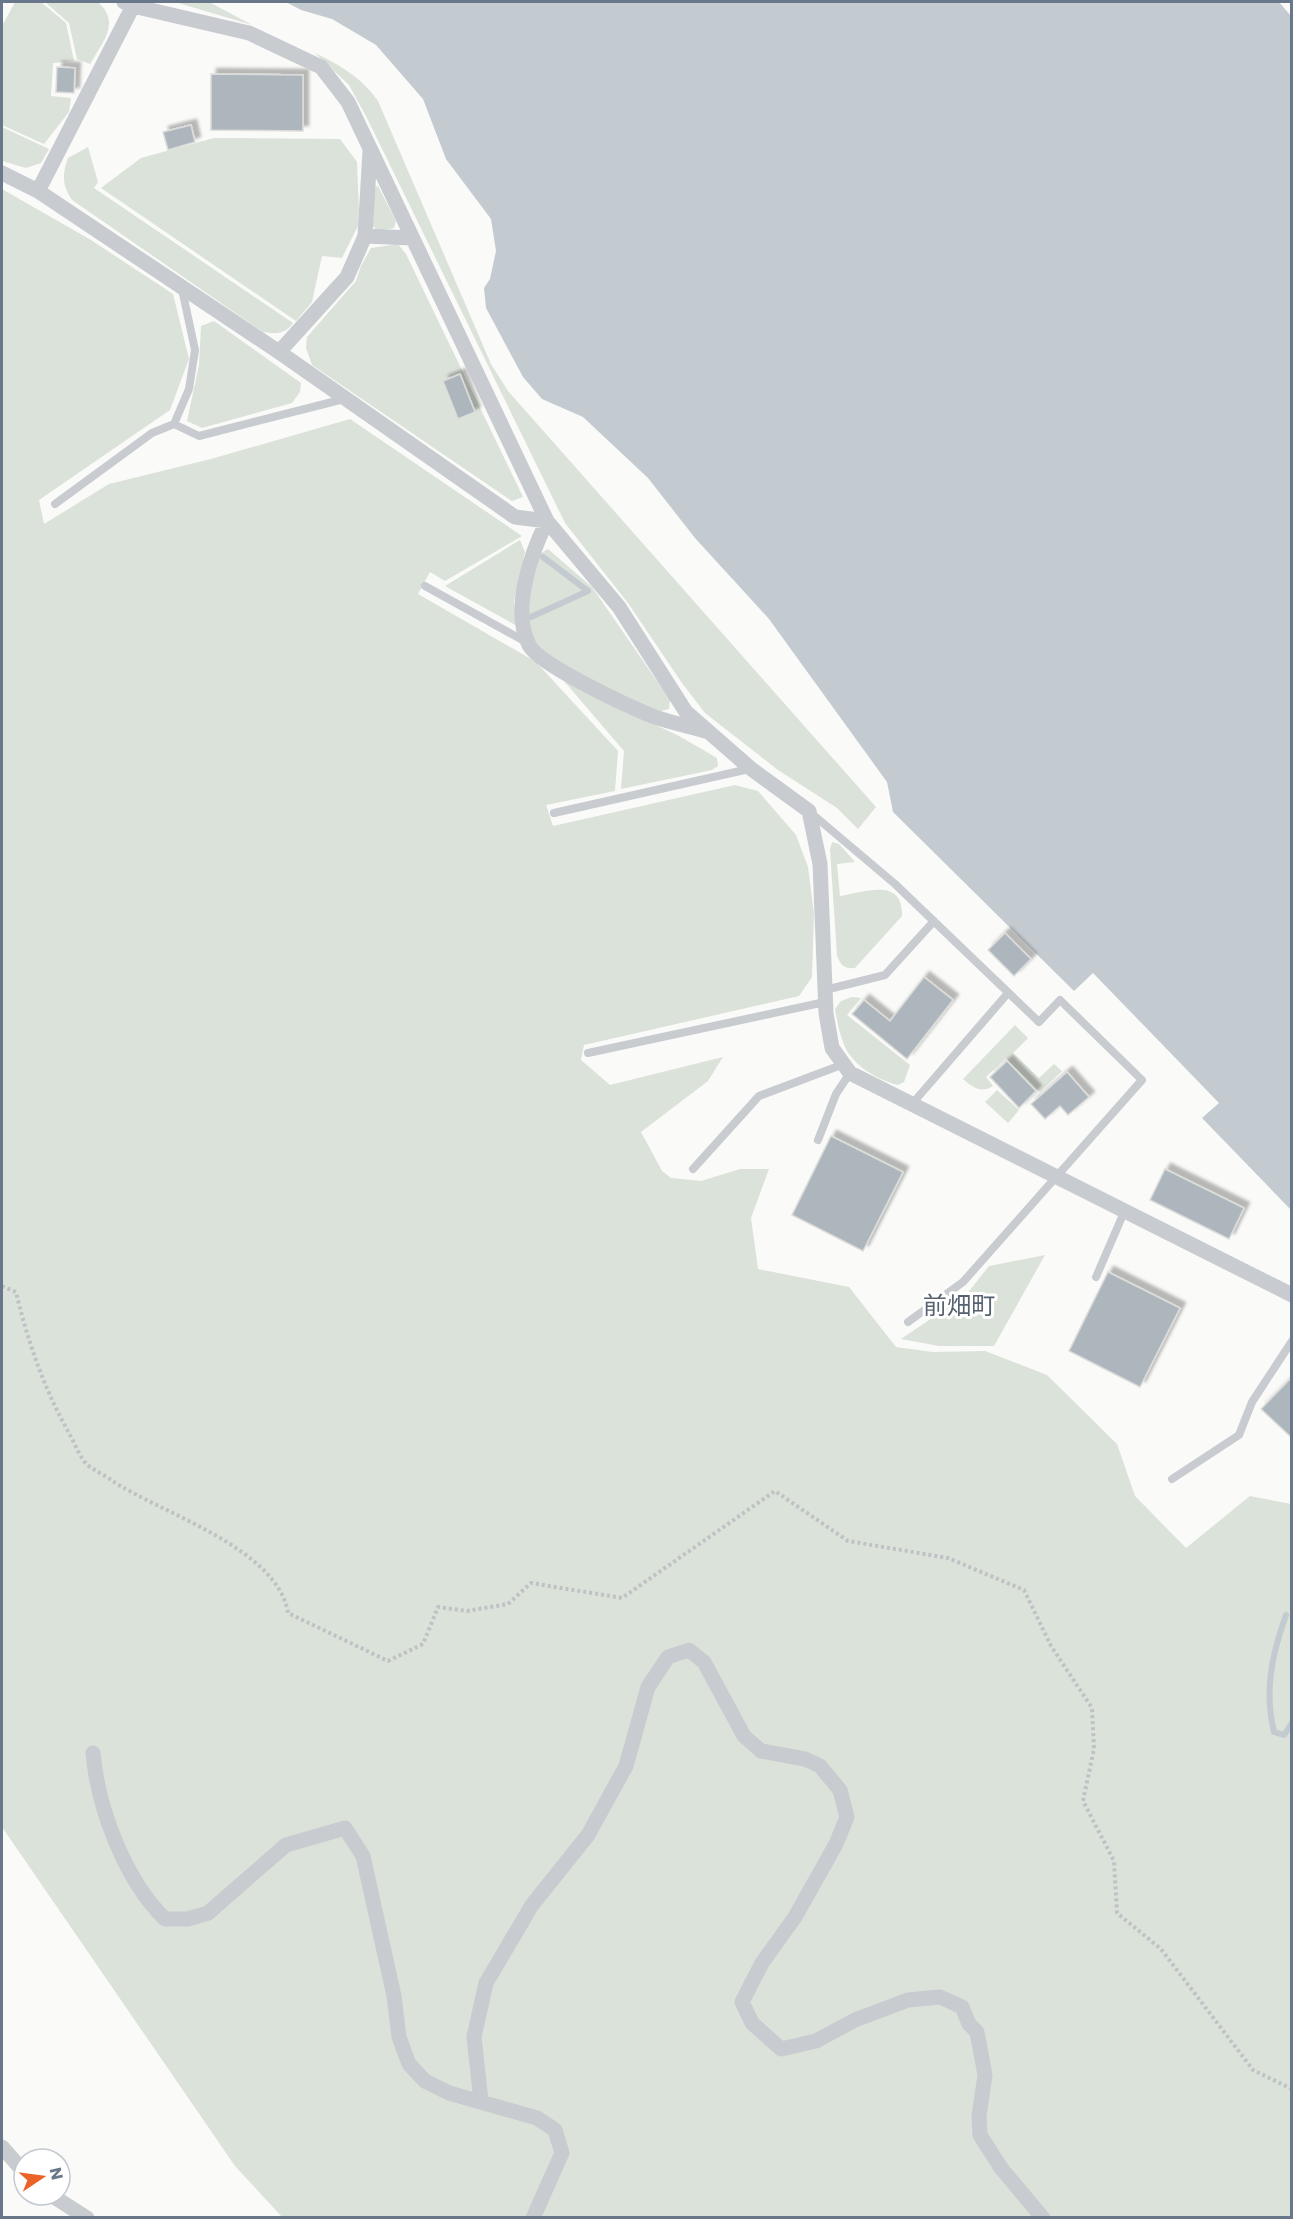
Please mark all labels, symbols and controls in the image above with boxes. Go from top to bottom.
district label: 前畑町 [923,1289,995,1322]
north arrow [12,2147,72,2207]
text: N [44,2165,69,2182]

